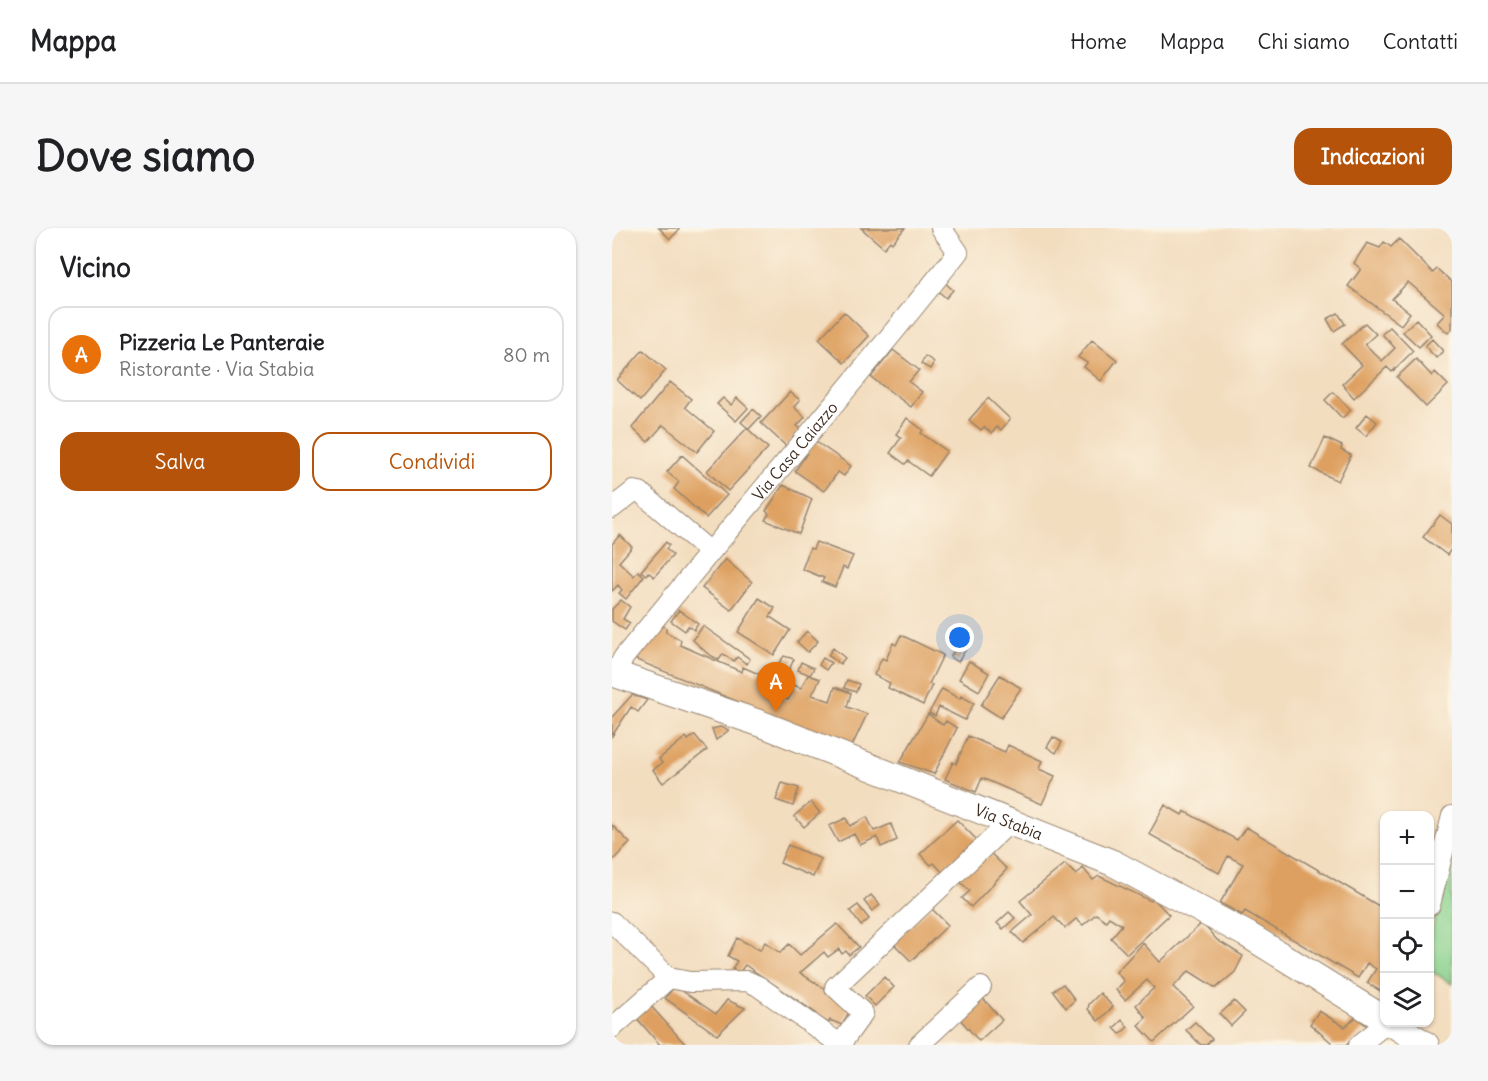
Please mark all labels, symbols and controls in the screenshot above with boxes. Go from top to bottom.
text: Mappa [30,23,116,59]
text: Home [1070,28,1127,55]
text: Mappa [1160,28,1225,55]
text: Chi siamo [1258,28,1350,55]
text: Contatti [1383,28,1458,55]
button: Indicazioni [1294,128,1452,185]
text: Dove siamo [36,130,255,182]
text: Vicino [60,251,131,284]
text: Pizzeria Le Panteraie [119,328,325,356]
text: A [75,342,88,367]
text: 80 m [503,342,550,367]
text: Ristorante · Via Stabia [119,356,314,381]
street label: Via Casa Caiazzo [748,398,842,505]
button: Salva [60,432,300,491]
button: Condividi [312,432,552,491]
your location [945,623,974,652]
pin: A [756,662,796,712]
street label: Via Stabia [972,799,1046,844]
map controls [1380,811,1434,1027]
button: + [1380,811,1434,865]
button: − [1380,865,1434,919]
button: locate [1380,919,1434,973]
button: layers [1380,973,1434,1027]

